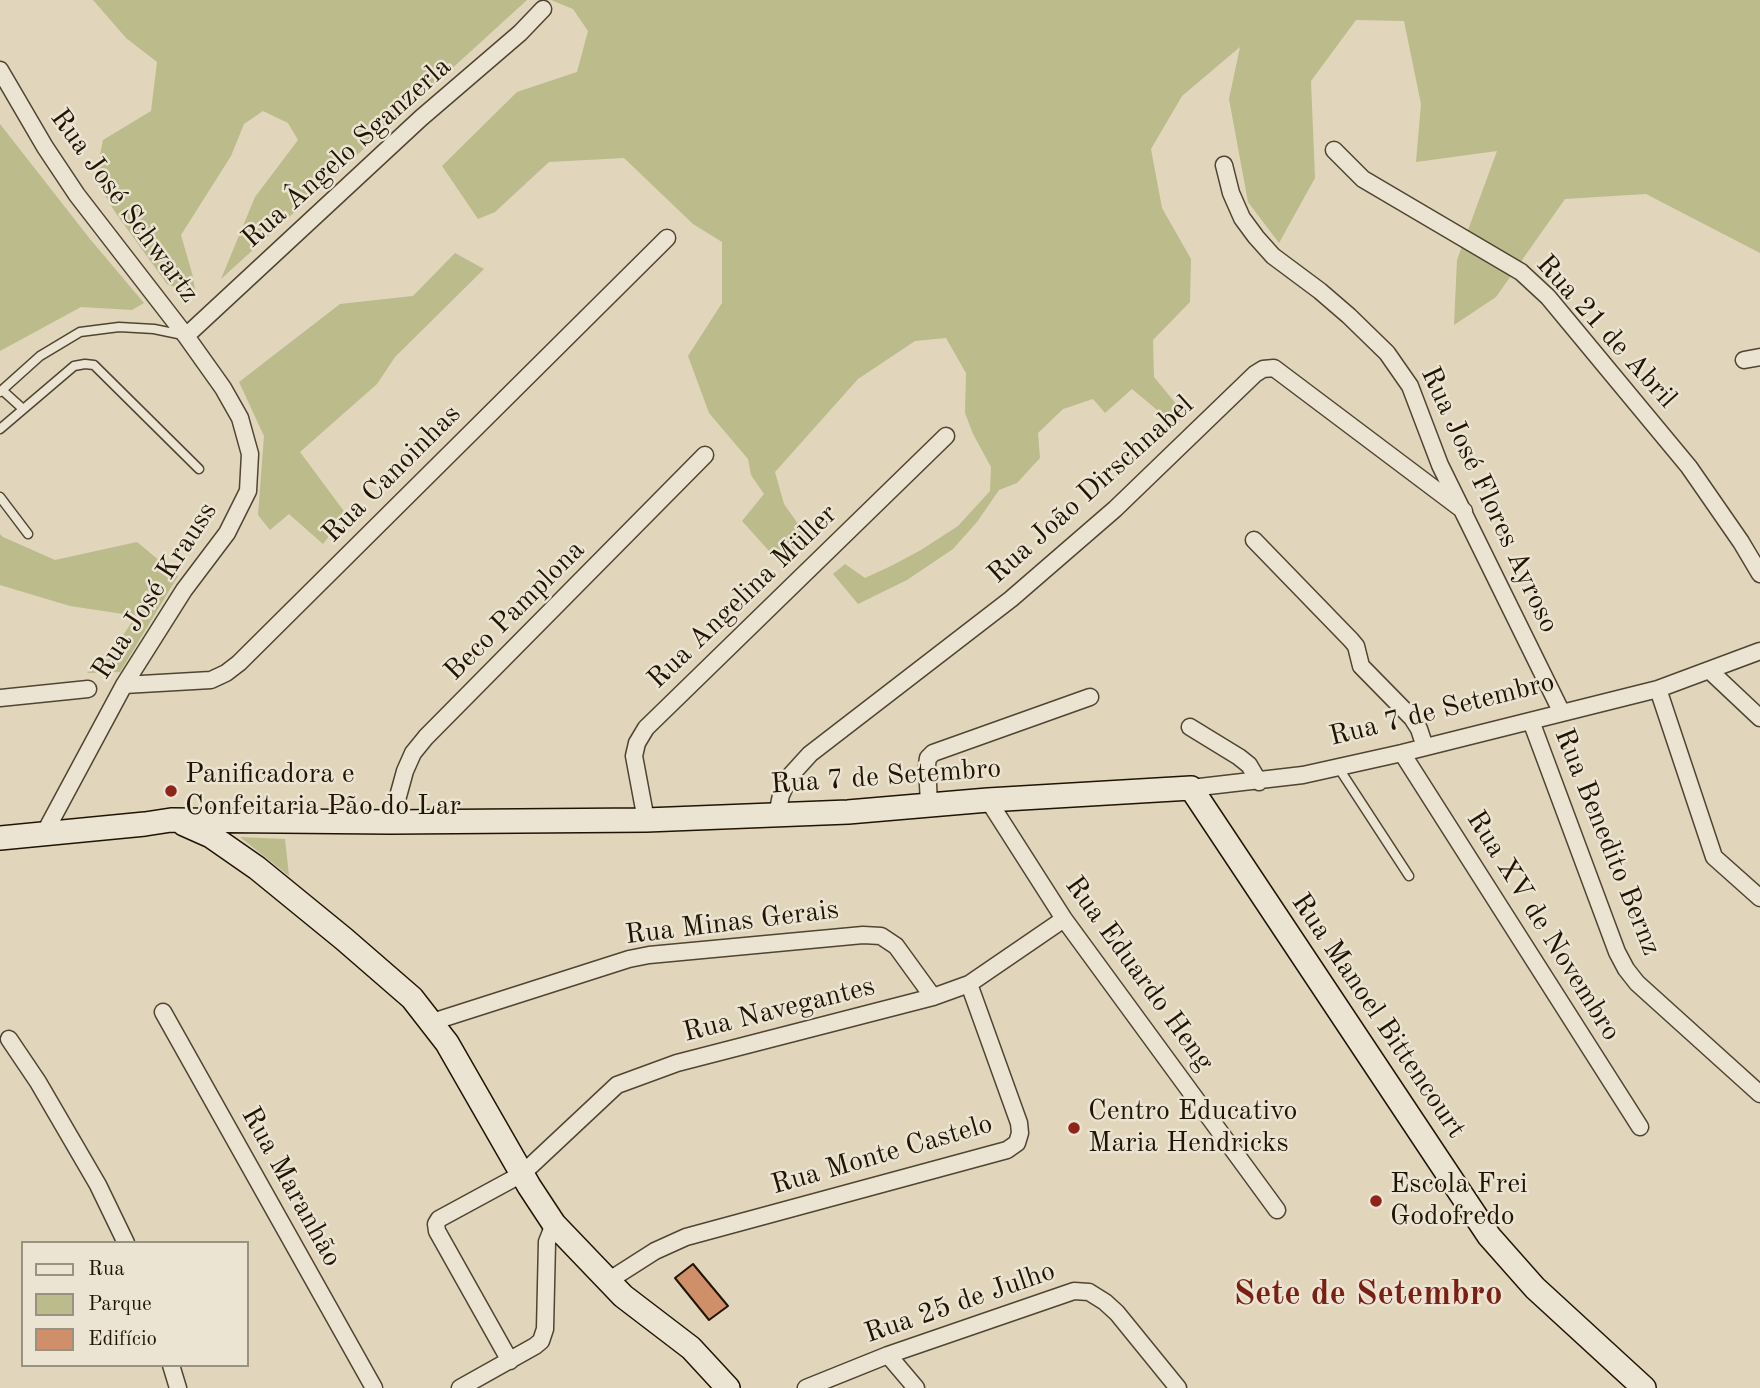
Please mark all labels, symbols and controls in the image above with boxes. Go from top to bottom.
street label: Rua Ângelo Sganzerla [235,50,459,256]
street label: Rua José Schwartz [42,102,206,310]
street label: Rua 21 de Abril [1528,248,1684,416]
street label: Rua José Flores Ayroso [1413,362,1565,638]
street label: Rua João Dirschnabel [981,389,1201,591]
street label: Rua Canoinhas [316,398,468,550]
street label: Rua José Krauss [85,496,225,686]
street label: Rua Angelina Müller [641,498,845,696]
street label: Beco Pamplona [438,534,592,688]
street label: Rua 7 de Setembro [1326,666,1558,754]
street label: Rua Benedito Bernz [1546,724,1668,960]
street label: Rua 7 de Setembro [770,752,1002,802]
place label: Panificadora e Confeitaria Pão do Lar [185,758,461,824]
marker: Panificadora e Confeitaria Pão do Lar [163,783,179,799]
street label: Rua XV de Novembro [1459,805,1627,1047]
street label: Rua Eduardo Heng [1057,870,1221,1078]
street label: Rua Manoel Bittencourt [1284,887,1472,1145]
street label: Rua Minas Gerais [623,893,841,953]
street label: Rua Navegantes [680,970,878,1050]
place label: Centro Educativo Maria Hendricks [1088,1095,1297,1161]
street label: Rua Maranhão [233,1101,349,1273]
street label: Rua Monte Castelo [768,1107,996,1203]
marker: Centro Educativo Maria Hendricks [1066,1120,1082,1136]
place label: Escola Frei Godofredo [1390,1168,1528,1234]
marker: Escola Frei Godofredo [1368,1193,1384,1209]
legend [21,1241,248,1367]
street label: Rua 25 de Julho [860,1255,1060,1351]
text: Rua [88,1259,125,1280]
district label: Sete de Setembro [1233,1274,1503,1316]
text: Parque [88,1294,152,1315]
text: Edifício [88,1329,157,1350]

